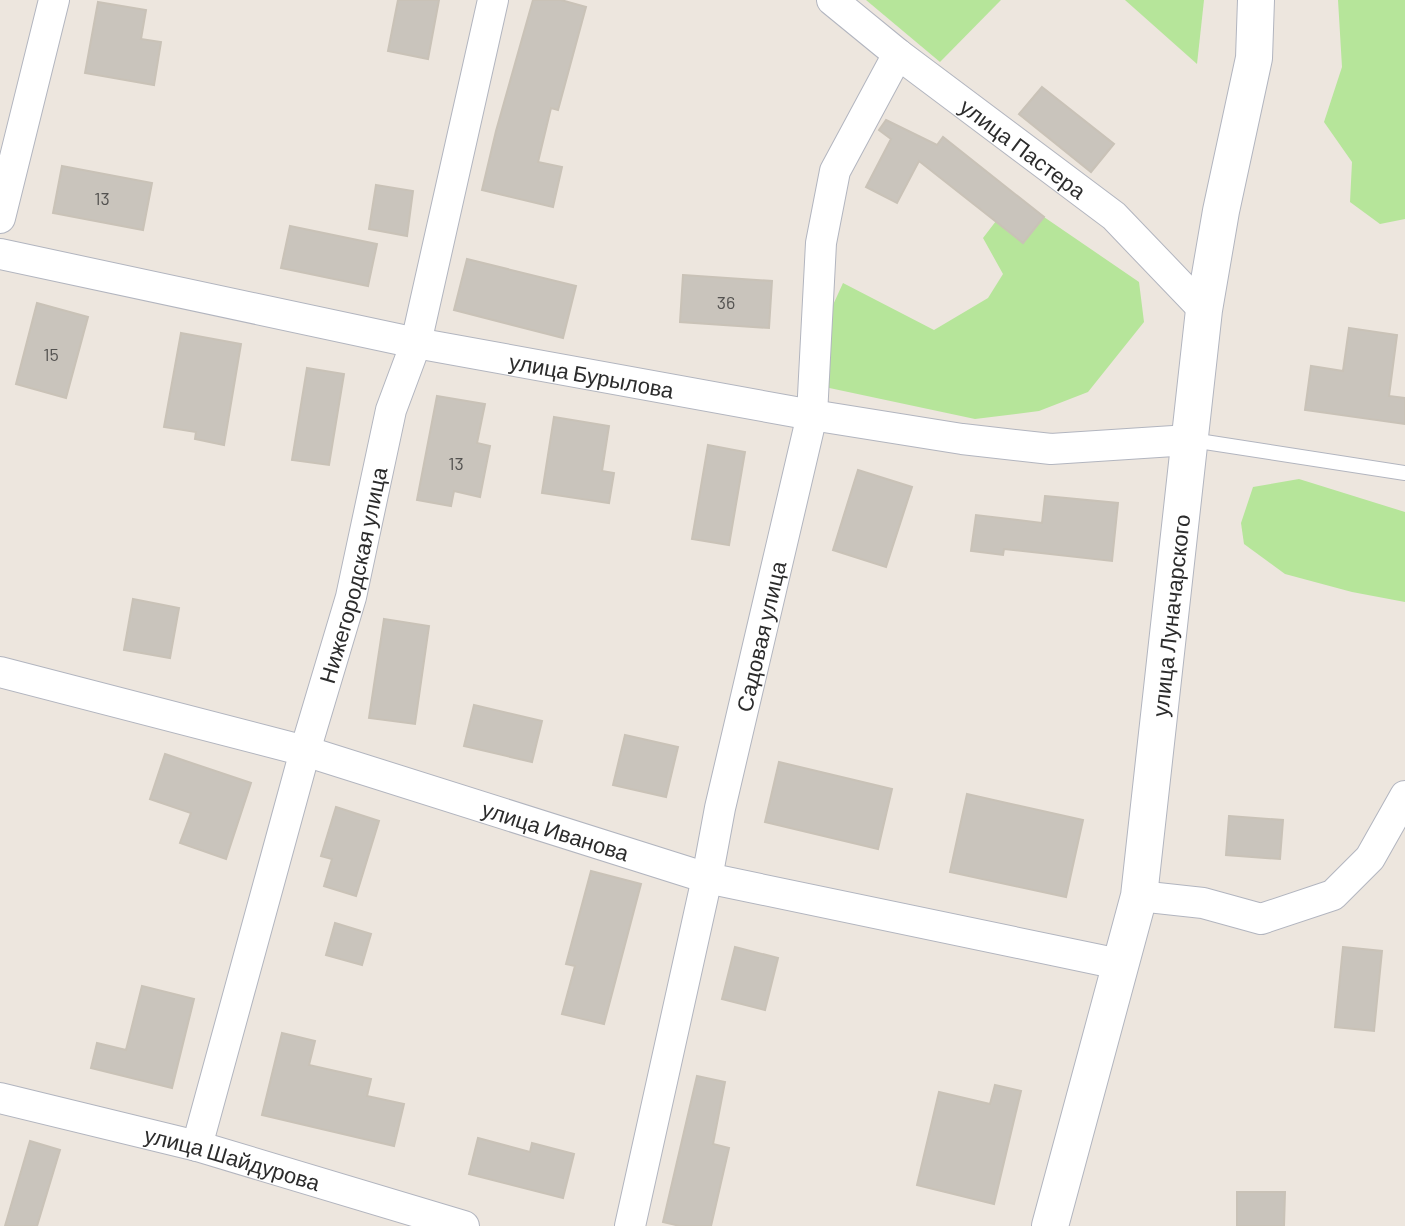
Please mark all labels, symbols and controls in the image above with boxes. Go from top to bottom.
street label: улица Пастера [955,92,1092,204]
house number: 13 [94,187,110,209]
house number: 36 [717,291,735,313]
house number: 15 [43,343,59,365]
street label: улица Бурылова [507,347,677,403]
house number: 13 [448,452,464,474]
street label: Нижегородская улица [313,464,392,686]
street label: улица Луначарского [1146,513,1194,718]
street label: Садовая улица [730,558,791,714]
street label: улица Иванова [479,795,633,866]
street label: улица Шайдурова [142,1121,324,1195]

